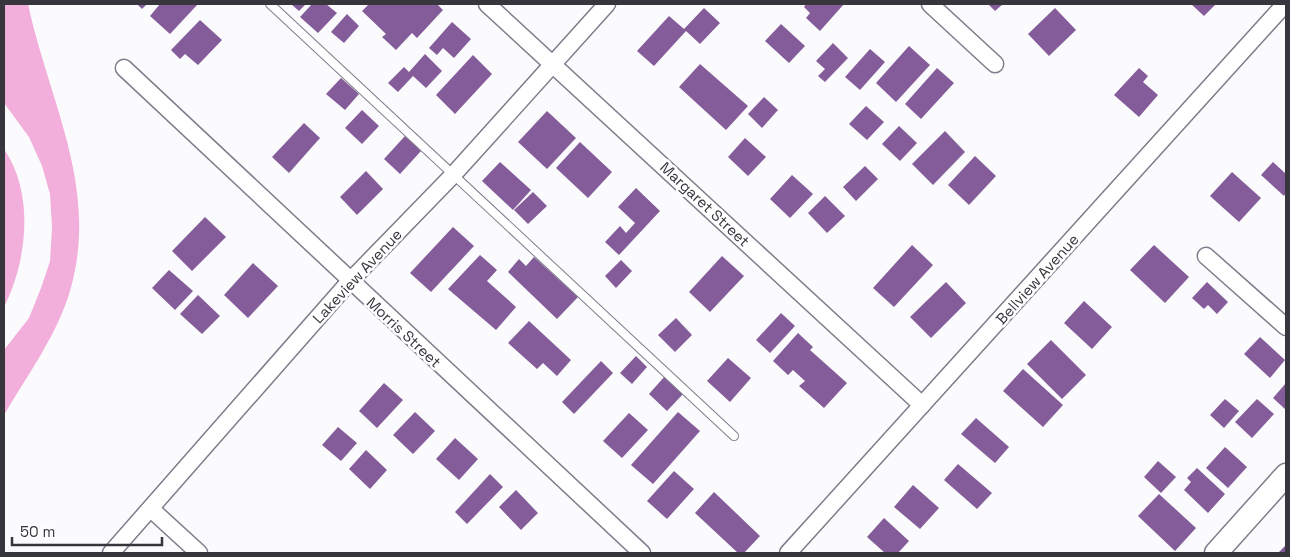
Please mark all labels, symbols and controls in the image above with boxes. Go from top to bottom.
street label: Margaret Street [656,158,754,251]
street label: Lakeview Avenue [308,225,406,327]
street label: Bellview Avenue [991,230,1083,328]
street label: Morris Street [363,293,445,371]
scale bar [12,514,162,546]
text: 50 m [20,522,55,541]

